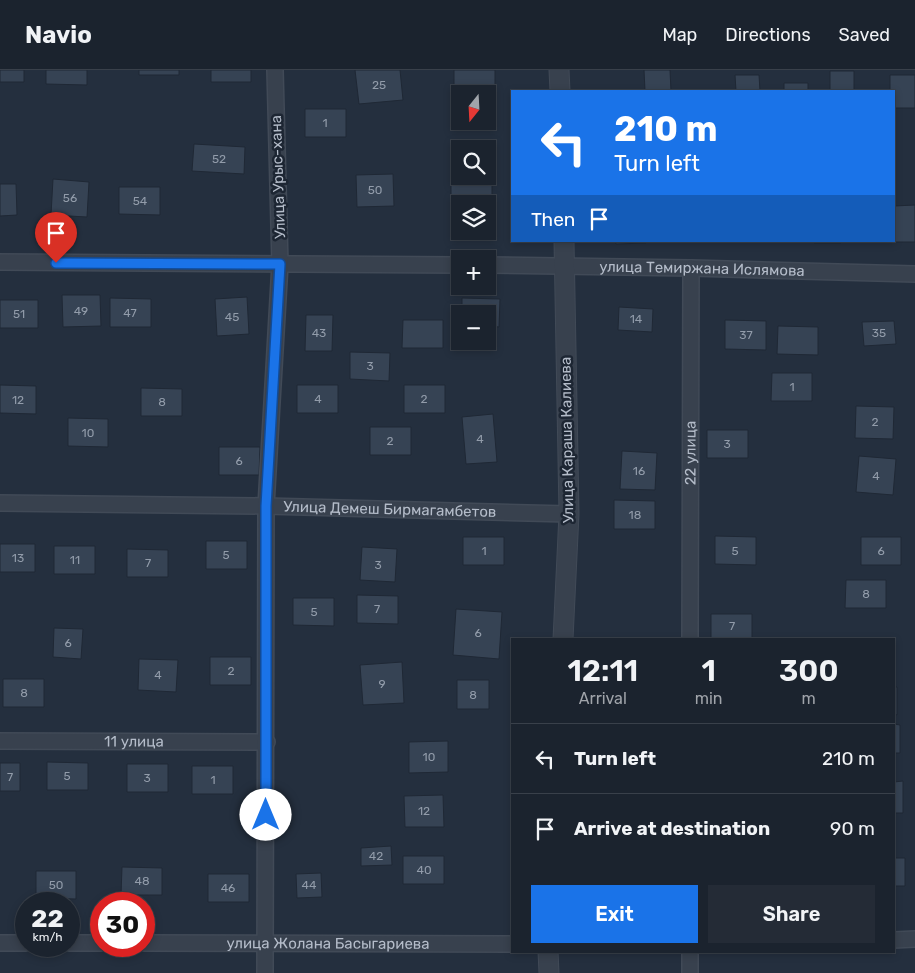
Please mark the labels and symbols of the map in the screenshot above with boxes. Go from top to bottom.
house number: 25 [372,78,386,92]
north arrow [451,85,496,130]
street label: Улица Урыс-хана [267,115,289,239]
house number: 1 [322,116,328,130]
house number: 52 [212,152,226,166]
house number: 50 [368,183,382,197]
house number: 56 [63,191,77,205]
house number: 54 [133,194,148,208]
pin [35,212,77,263]
street label: улица Темиржана Ислямова [599,258,805,280]
house number: 49 [74,304,88,318]
house number: 47 [123,306,137,320]
house number: 51 [13,307,25,321]
house number: 45 [225,310,239,324]
house number: 14 [630,312,643,326]
house number: 43 [312,326,326,340]
house number: 35 [872,326,886,340]
house number: 37 [739,328,753,342]
street label: Улица Караша Калиева [557,357,577,523]
house number: 3 [366,359,374,373]
house number: 1 [789,380,795,394]
house number: 4 [314,392,322,406]
house number: 2 [420,392,428,406]
house number: 12 [12,393,24,407]
house number: 8 [158,395,166,409]
house number: 2 [871,415,879,429]
street label: 22 улица [681,421,700,485]
house number: 10 [82,426,94,440]
house number: 4 [476,432,484,446]
house number: 2 [386,434,394,448]
house number: 3 [723,437,731,451]
house number: 6 [235,454,243,468]
house number: 16 [633,464,645,478]
house number: 4 [872,469,880,483]
street label: Улица Демеш Бирмагамбетов [283,497,497,521]
house number: 18 [629,508,641,522]
house number: 1 [481,544,487,558]
house number: 5 [731,544,739,558]
house number: 6 [877,544,885,558]
house number: 5 [222,548,230,562]
house number: 13 [12,551,24,565]
house number: 11 [70,553,80,567]
house number: 7 [145,556,151,570]
house number: 3 [374,558,382,572]
house number: 8 [862,587,870,601]
house number: 7 [374,602,380,616]
house number: 5 [310,605,318,619]
house number: 7 [729,619,735,633]
house number: 6 [474,626,482,640]
house number: 6 [64,636,72,650]
house number: 2 [227,664,235,678]
house number: 4 [154,668,162,682]
house number: 9 [378,677,386,691]
house number: 8 [20,686,28,700]
house number: 8 [469,688,477,702]
street label: 11 улица [104,732,164,751]
house number: 10 [423,750,435,764]
house number: 5 [63,769,71,783]
house number: 7 [7,770,13,784]
house number: 3 [143,771,151,785]
house number: 1 [210,773,216,787]
position arrow [239,788,291,840]
house number: 12 [418,804,430,818]
house number: 42 [369,849,383,863]
house number: 40 [416,863,432,877]
house number: 48 [134,874,150,888]
house number: 50 [49,878,63,892]
house number: 44 [302,878,317,892]
house number: 46 [221,881,235,895]
speed limit sign: 30 [90,892,155,957]
street label: улица Жолана Басыгариева [226,934,430,953]

